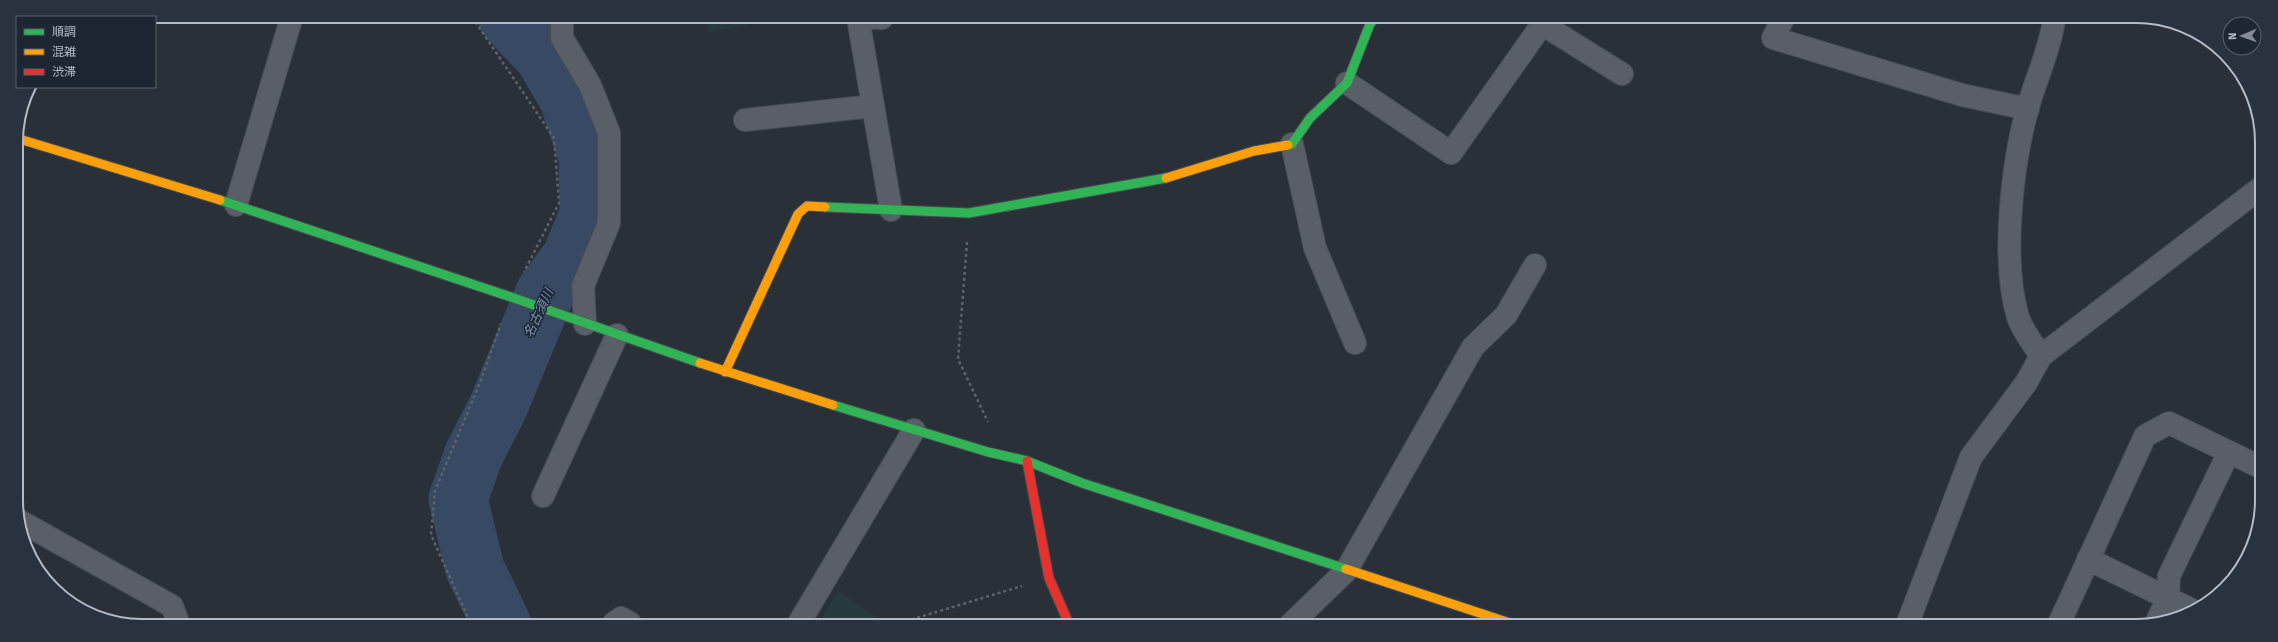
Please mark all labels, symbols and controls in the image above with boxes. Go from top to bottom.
legend [16,16,156,88]
north arrow [2222,16,2262,56]
text: 順調 [52,25,76,39]
text: N [2226,32,2239,40]
text: 混雑 [52,45,76,59]
text: 渋滞 [52,65,76,79]
water label: 名古須川 [521,285,557,340]

